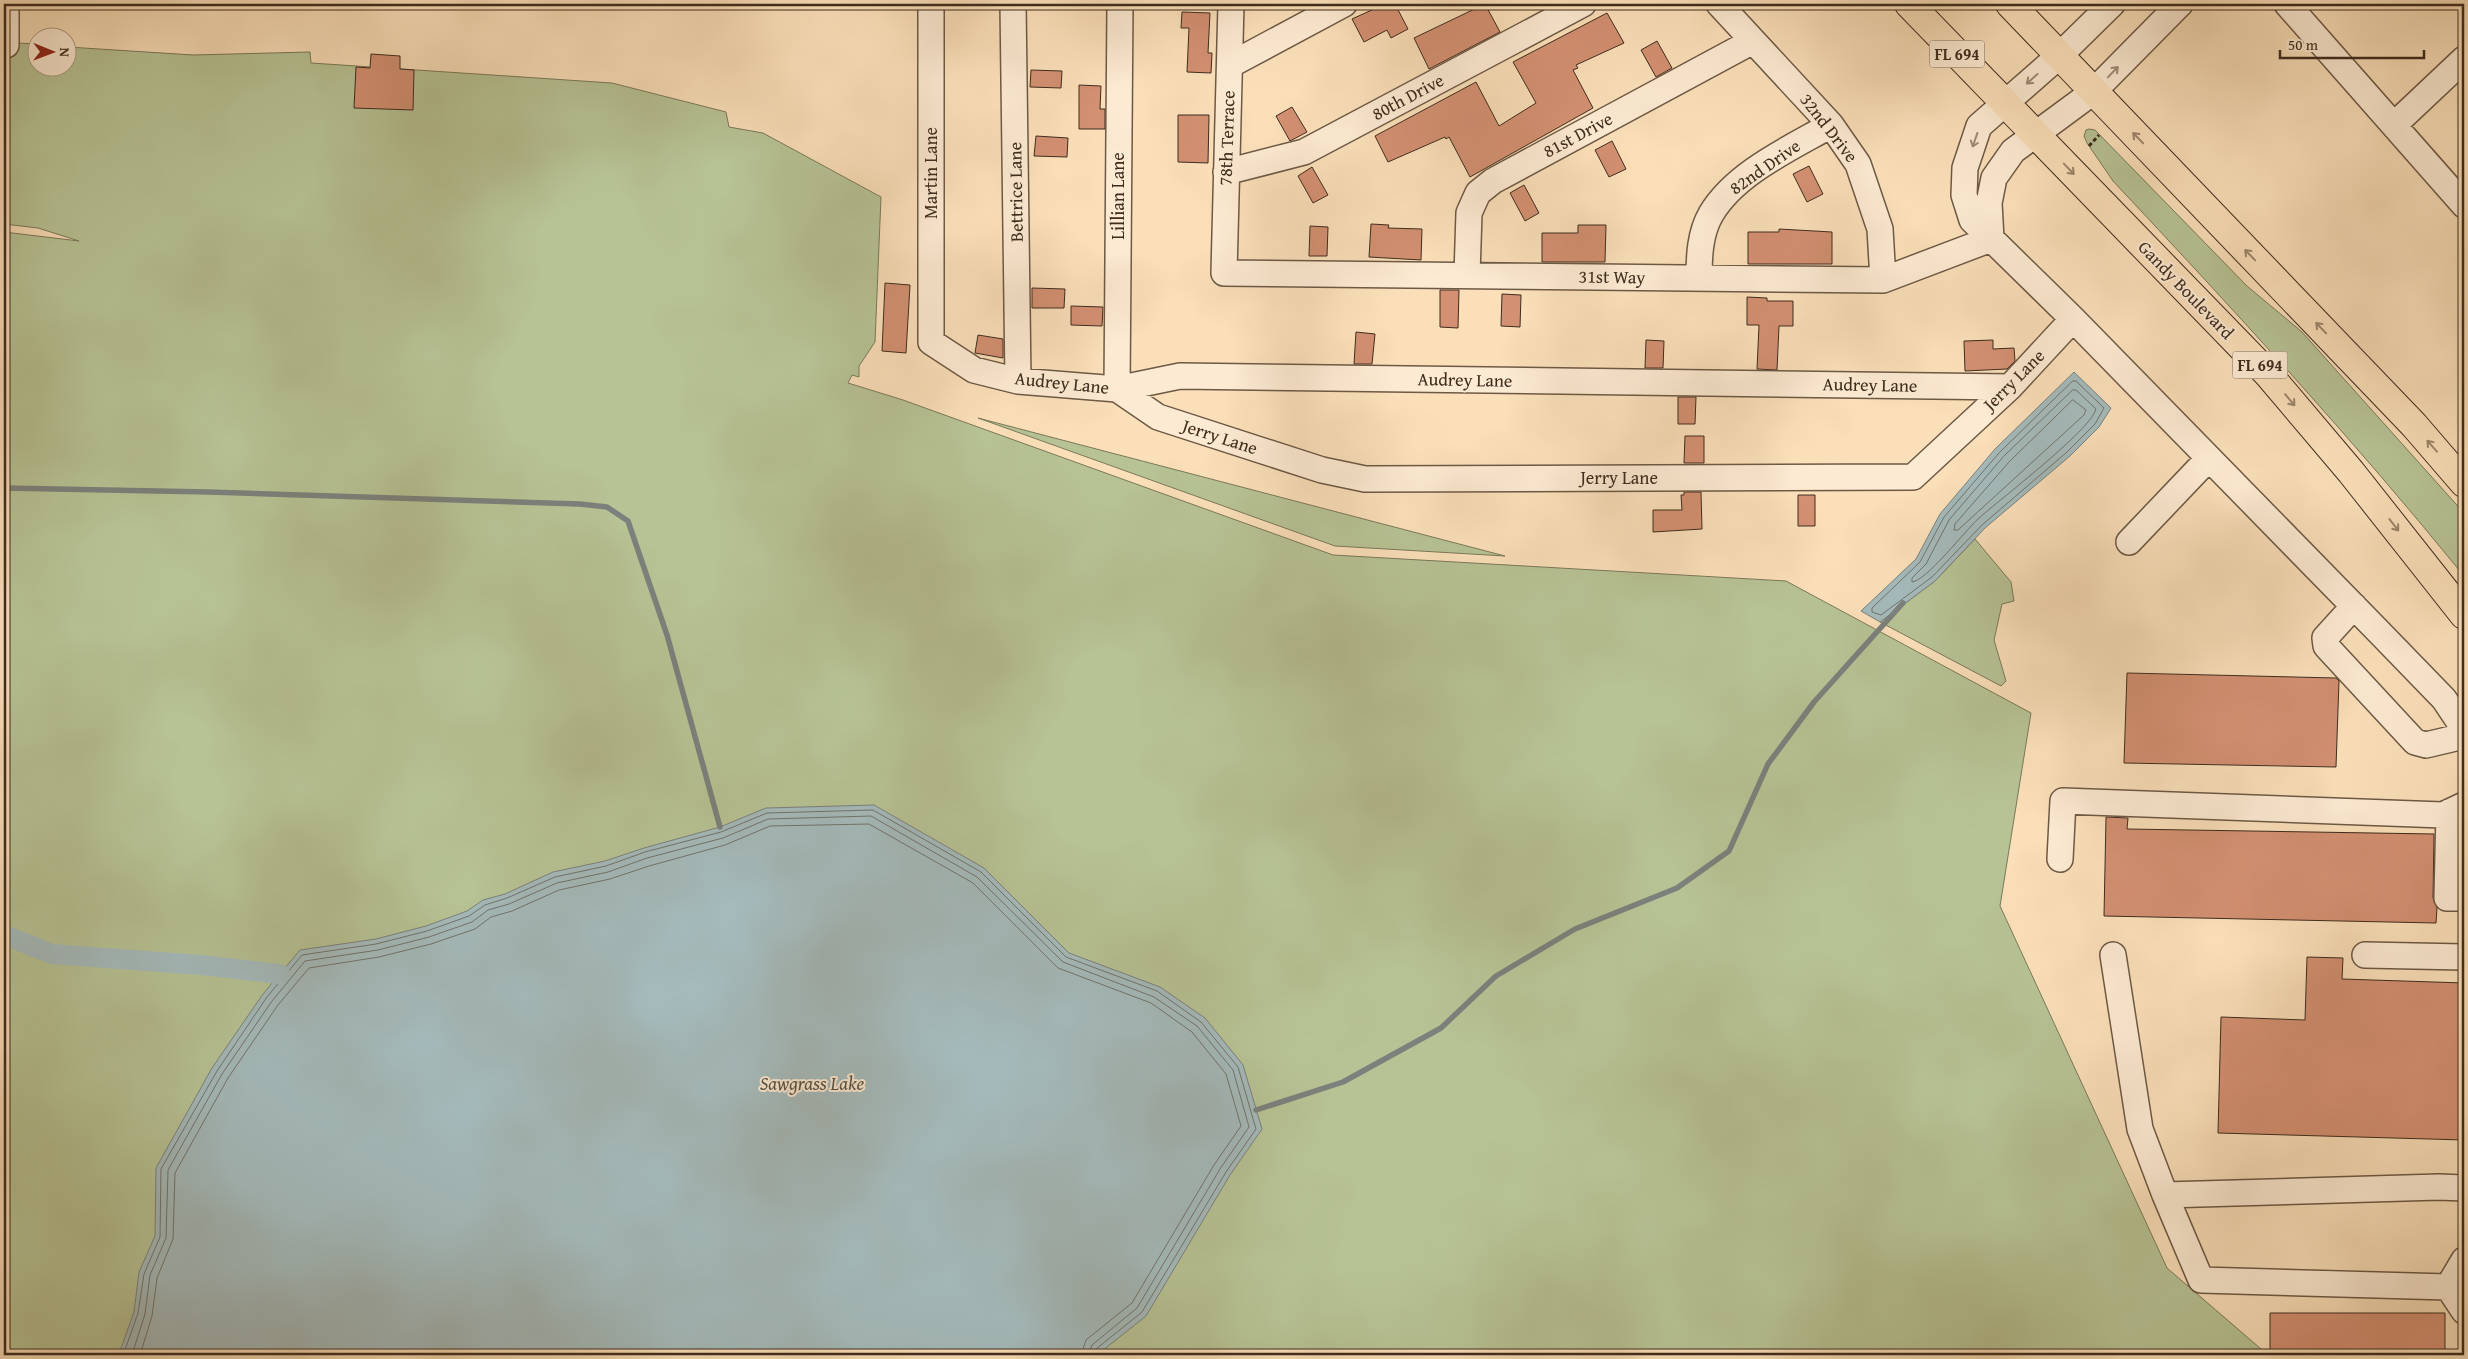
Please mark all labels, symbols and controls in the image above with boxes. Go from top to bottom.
north arrow [28,28,78,78]
scale bar [2280,28,2424,60]
text: 50 m [2288,34,2319,55]
road number: FL 694 [1930,41,1984,68]
text: N [55,47,75,58]
street label: 80th Drive [1367,66,1449,127]
one-way arrow [2107,66,2120,78]
one-way arrow [2026,74,2039,85]
street label: 32nd Drive [1794,87,1865,168]
street label: 78th Terrace [1211,90,1242,186]
street label: 81st Drive [1538,105,1617,164]
street label: Martin Lane [917,127,944,219]
street label: 82nd Drive [1724,132,1806,201]
one-way arrow [1969,132,1979,148]
one-way arrow [2132,132,2144,144]
street label: Bettrice Lane [1001,142,1030,242]
street label: Lillian Lane [1104,152,1131,240]
one-way arrow [2063,163,2075,176]
street label: Gandy Boulevard [2132,234,2241,345]
one-way arrow [2244,249,2256,261]
street label: 31st Way [1578,262,1646,291]
one-way arrow [2315,322,2327,335]
street label: Jerry Lane [1975,343,2051,418]
road number: FL 694 [2232,352,2288,378]
street label: Audrey Lane [1014,364,1111,401]
street label: Audrey Lane [1417,365,1513,394]
street label: Audrey Lane [1822,370,1918,399]
one-way arrow [2285,393,2296,406]
street label: Jerry Lane [1177,411,1261,461]
one-way arrow [2426,440,2438,453]
street label: Jerry Lane [1578,464,1658,491]
one-way arrow [2388,519,2399,532]
water label: Sawgrass Lake [760,1069,865,1097]

